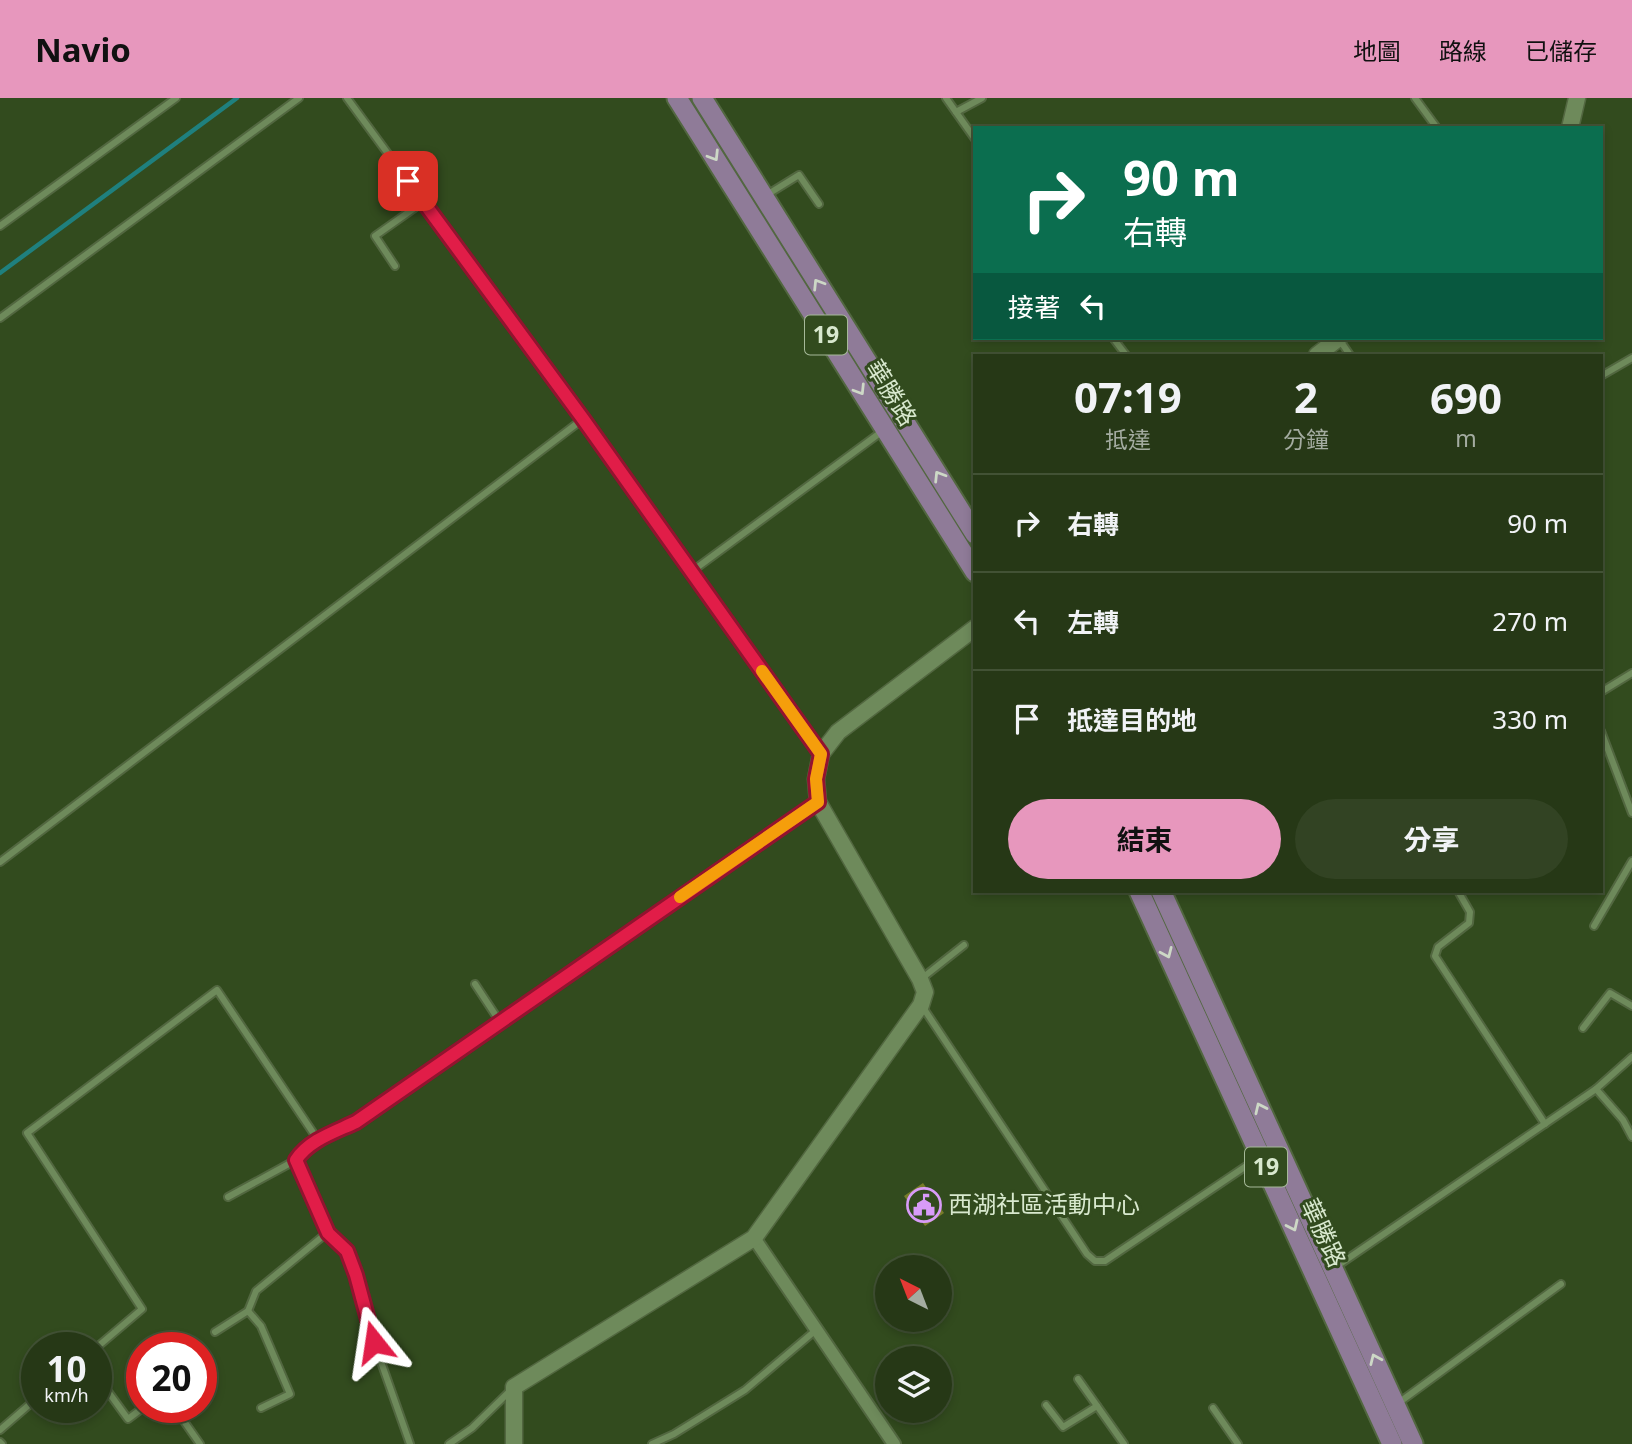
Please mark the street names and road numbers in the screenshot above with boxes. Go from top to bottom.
road number: 19 [805,316,847,354]
street label: 華勝路 [859,353,925,431]
road number: 19 [1245,1148,1287,1186]
street label: 華勝路 [1294,1193,1355,1272]

